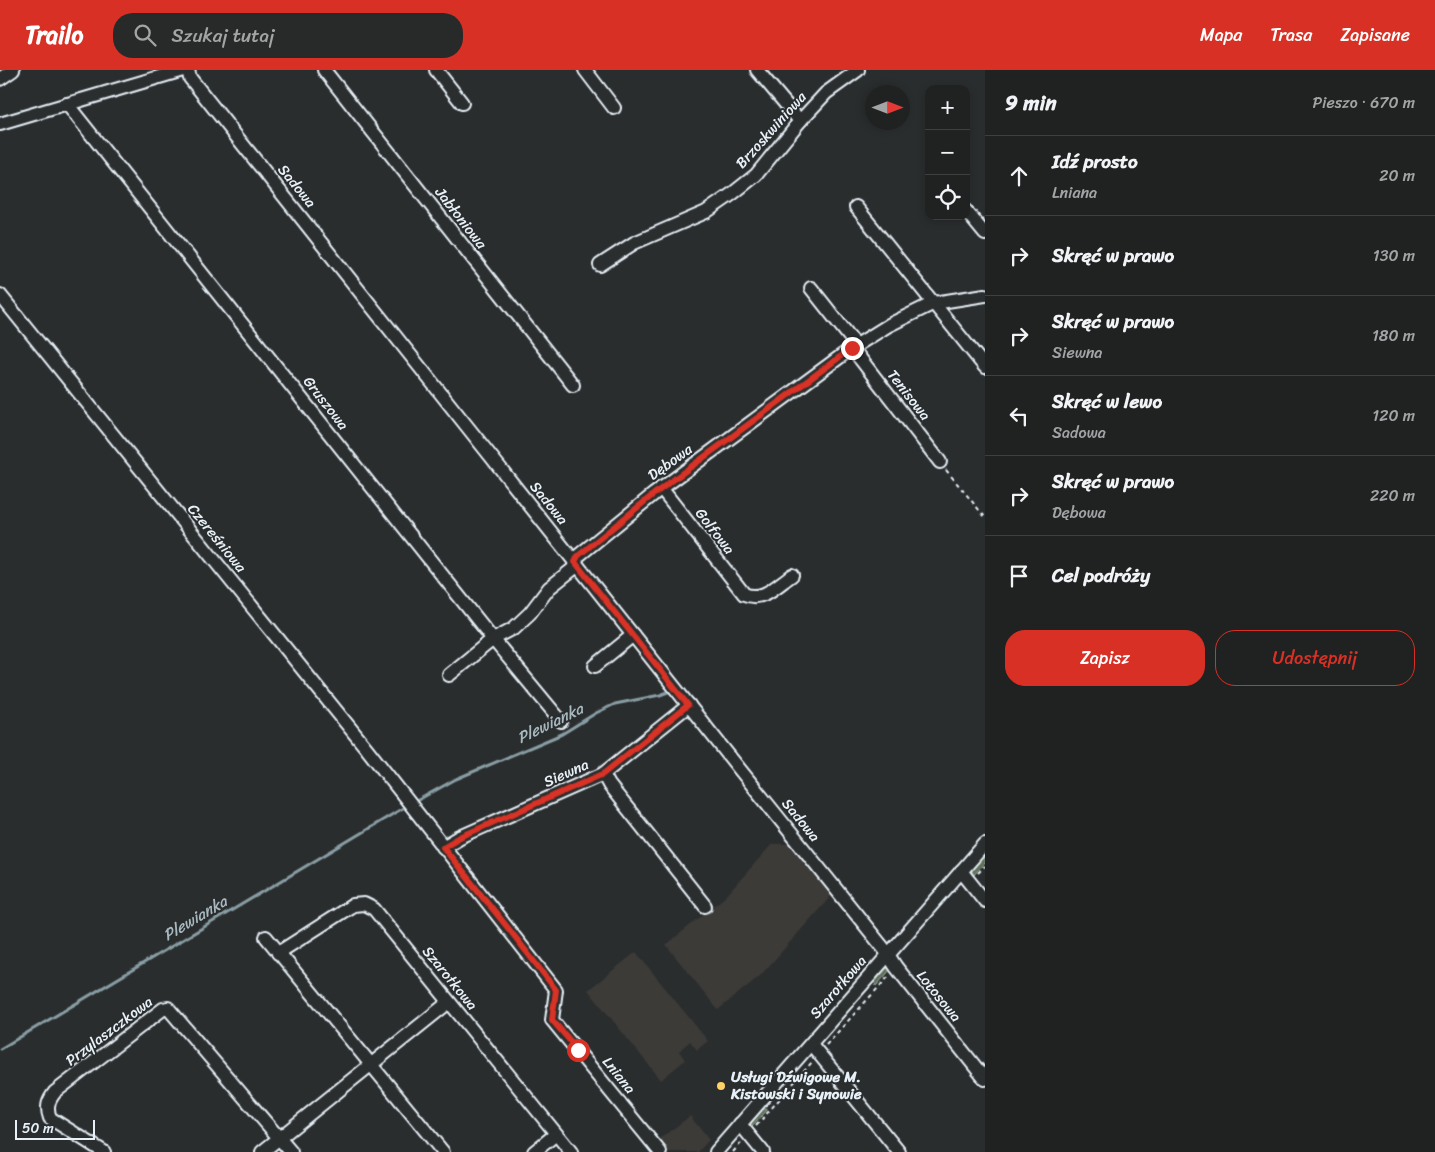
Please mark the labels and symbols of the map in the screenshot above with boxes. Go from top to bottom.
street label: Brzoskwiniowa [729,85,813,175]
north arrow [865,85,910,130]
street label: Sadowa [271,158,323,214]
street label: Jabłoniowa [428,180,494,255]
route end [841,337,864,360]
street label: Tenisowa [881,364,938,427]
street label: Gruszowa [296,370,356,436]
street label: Dębowa [642,436,698,487]
street label: Sadowa [523,475,575,531]
street label: Czereśniowa [181,498,253,579]
street label: Golfowa [688,502,742,560]
water label: Plewianka [512,693,590,752]
street label: Siewna [539,751,593,794]
street label: Sadowa [775,792,827,848]
water label: Plewianka [157,886,235,949]
street label: Szarotkowa [416,940,485,1017]
street label: Szarotkowa [803,949,873,1025]
street label: Lotosowa [910,964,969,1028]
street label: Przylaszczkowa [60,989,159,1073]
route start [567,1039,590,1062]
street label: Lniana [596,1050,643,1100]
place label: Usługi Dźwigowe M. Kistowski i Synowie [730,1064,862,1107]
marker: Usługi Dźwigowe M. Kistowski i Synowie [715,1080,727,1092]
scale bar [15,1117,95,1140]

